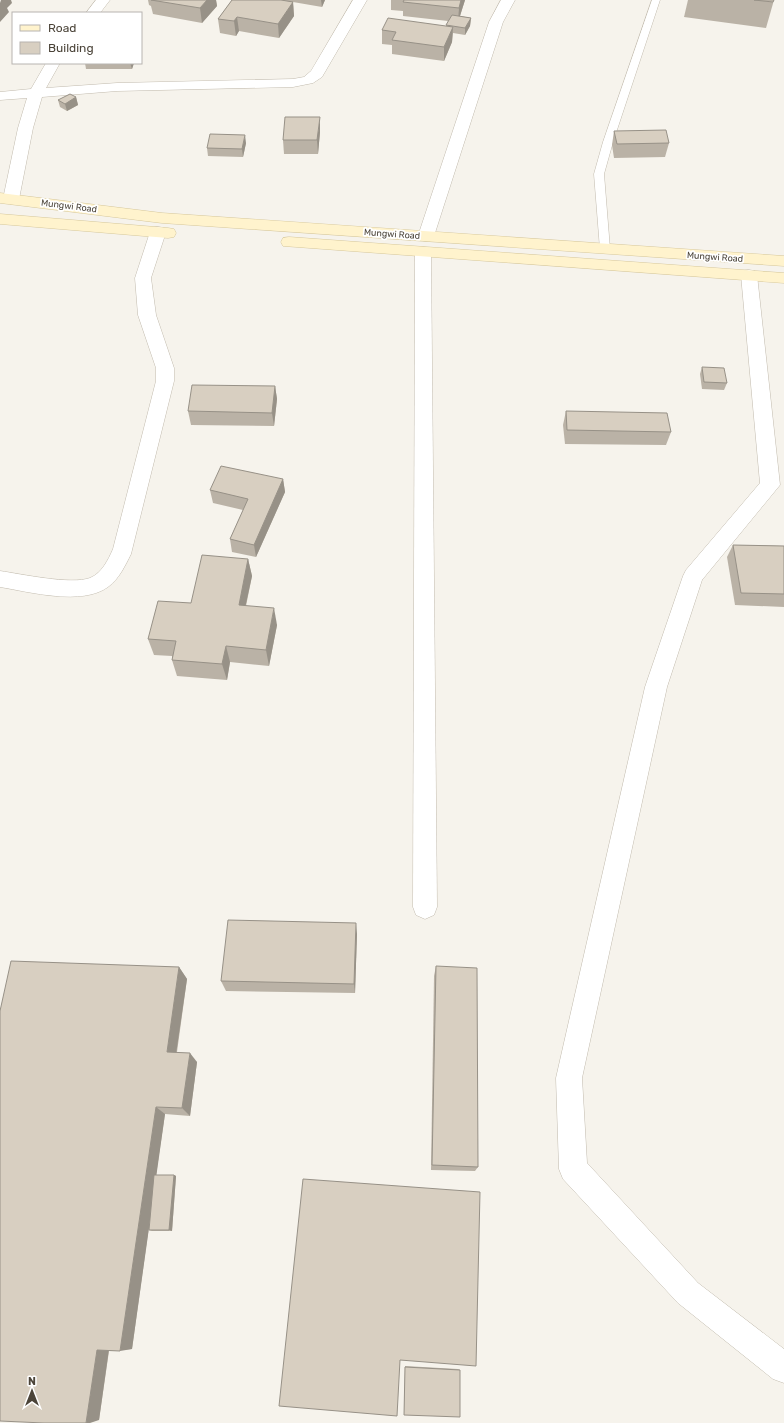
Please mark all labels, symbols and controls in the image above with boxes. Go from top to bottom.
legend [12,12,142,64]
text: Road [48,21,76,35]
text: Building [48,41,94,55]
street label: Mungwi Road [40,198,98,214]
street label: Mungwi Road [364,227,420,241]
street label: Mungwi Road [687,250,743,264]
north arrow [12,1371,52,1411]
text: N [28,1375,36,1388]

